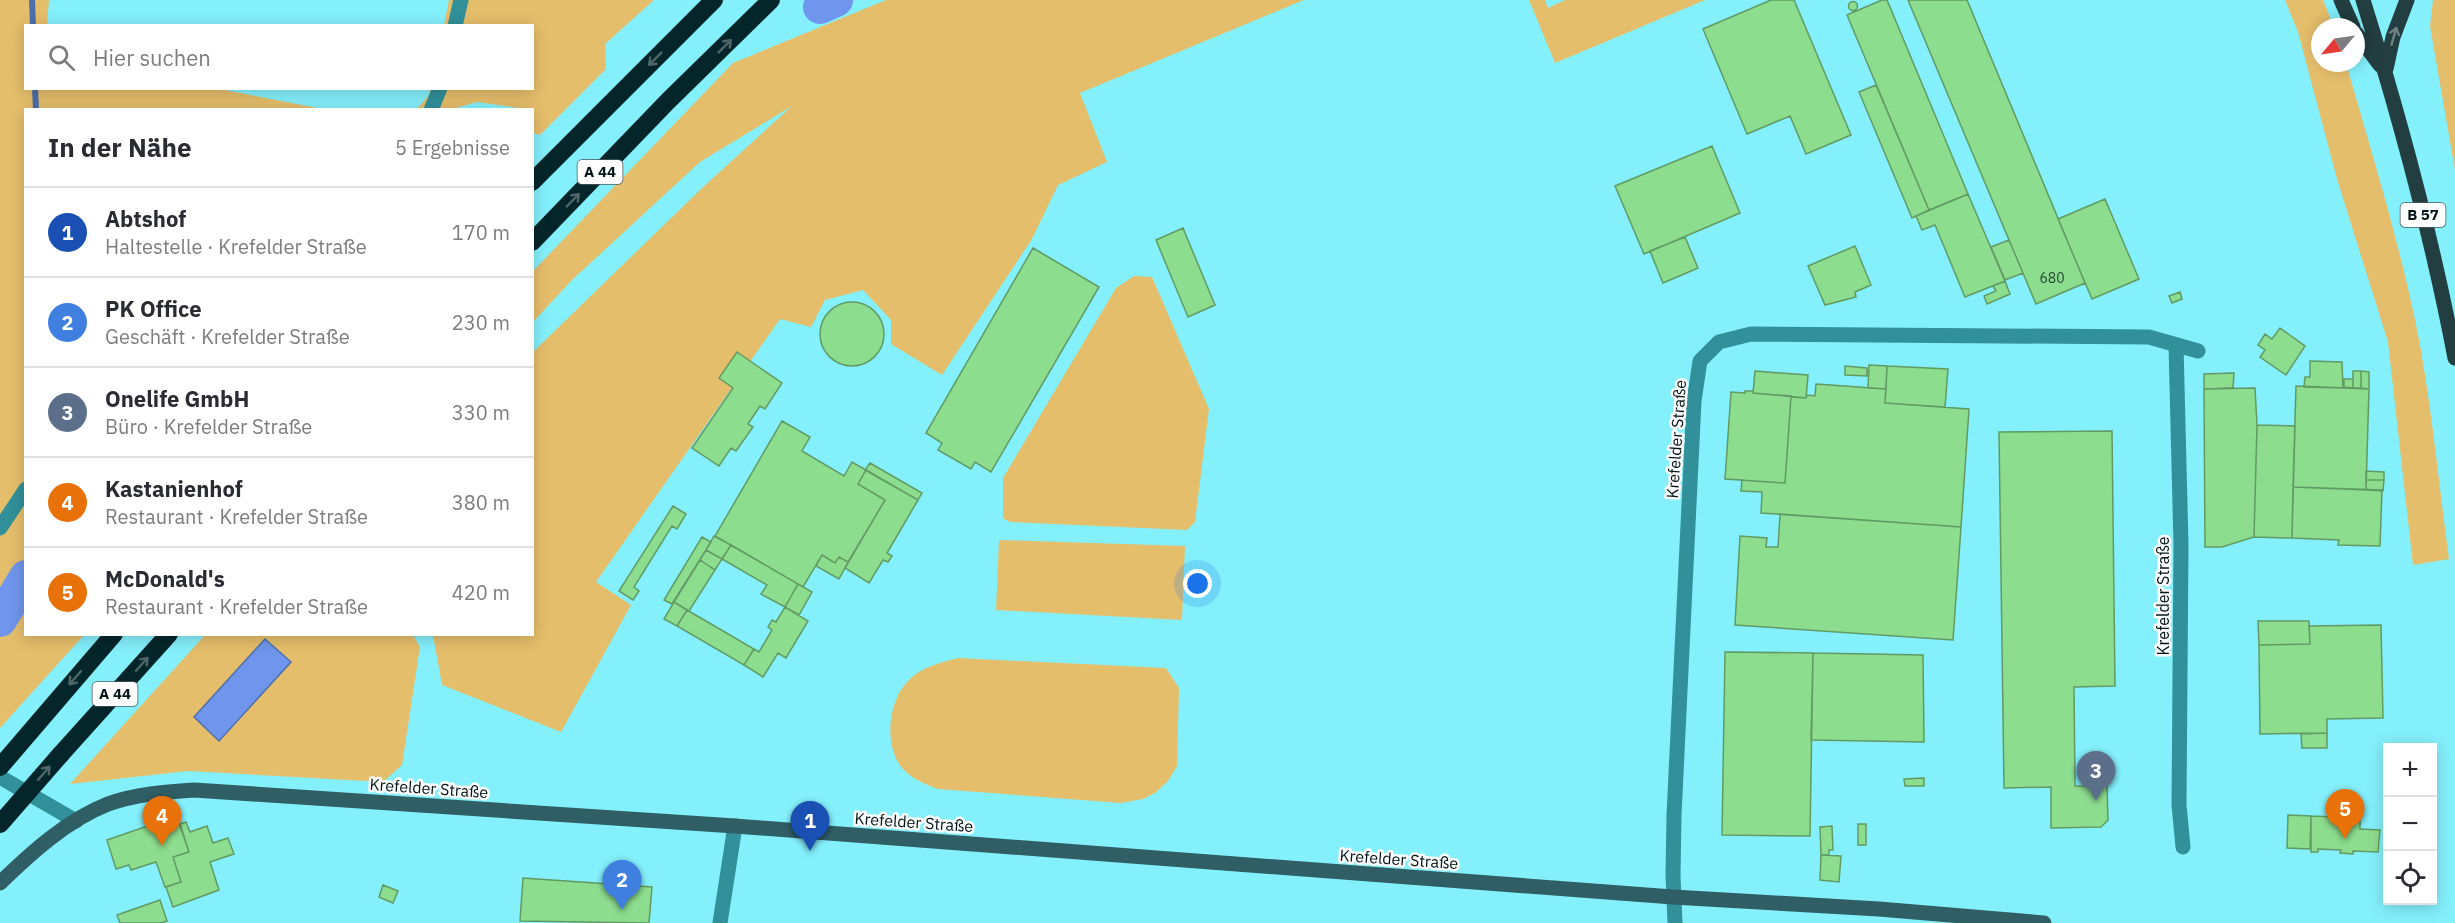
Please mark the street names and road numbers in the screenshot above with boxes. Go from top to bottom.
road number: A 44 [578,160,622,184]
road number: B 57 [2400,203,2446,227]
street label: Krefelder Straße [1662,379,1690,499]
street label: Krefelder Straße [2153,536,2173,655]
road number: A 44 [92,682,138,706]
street label: Krefelder Straße [369,774,489,802]
street label: Krefelder Straße [854,808,974,836]
street label: Krefelder Straße [1339,845,1459,873]

